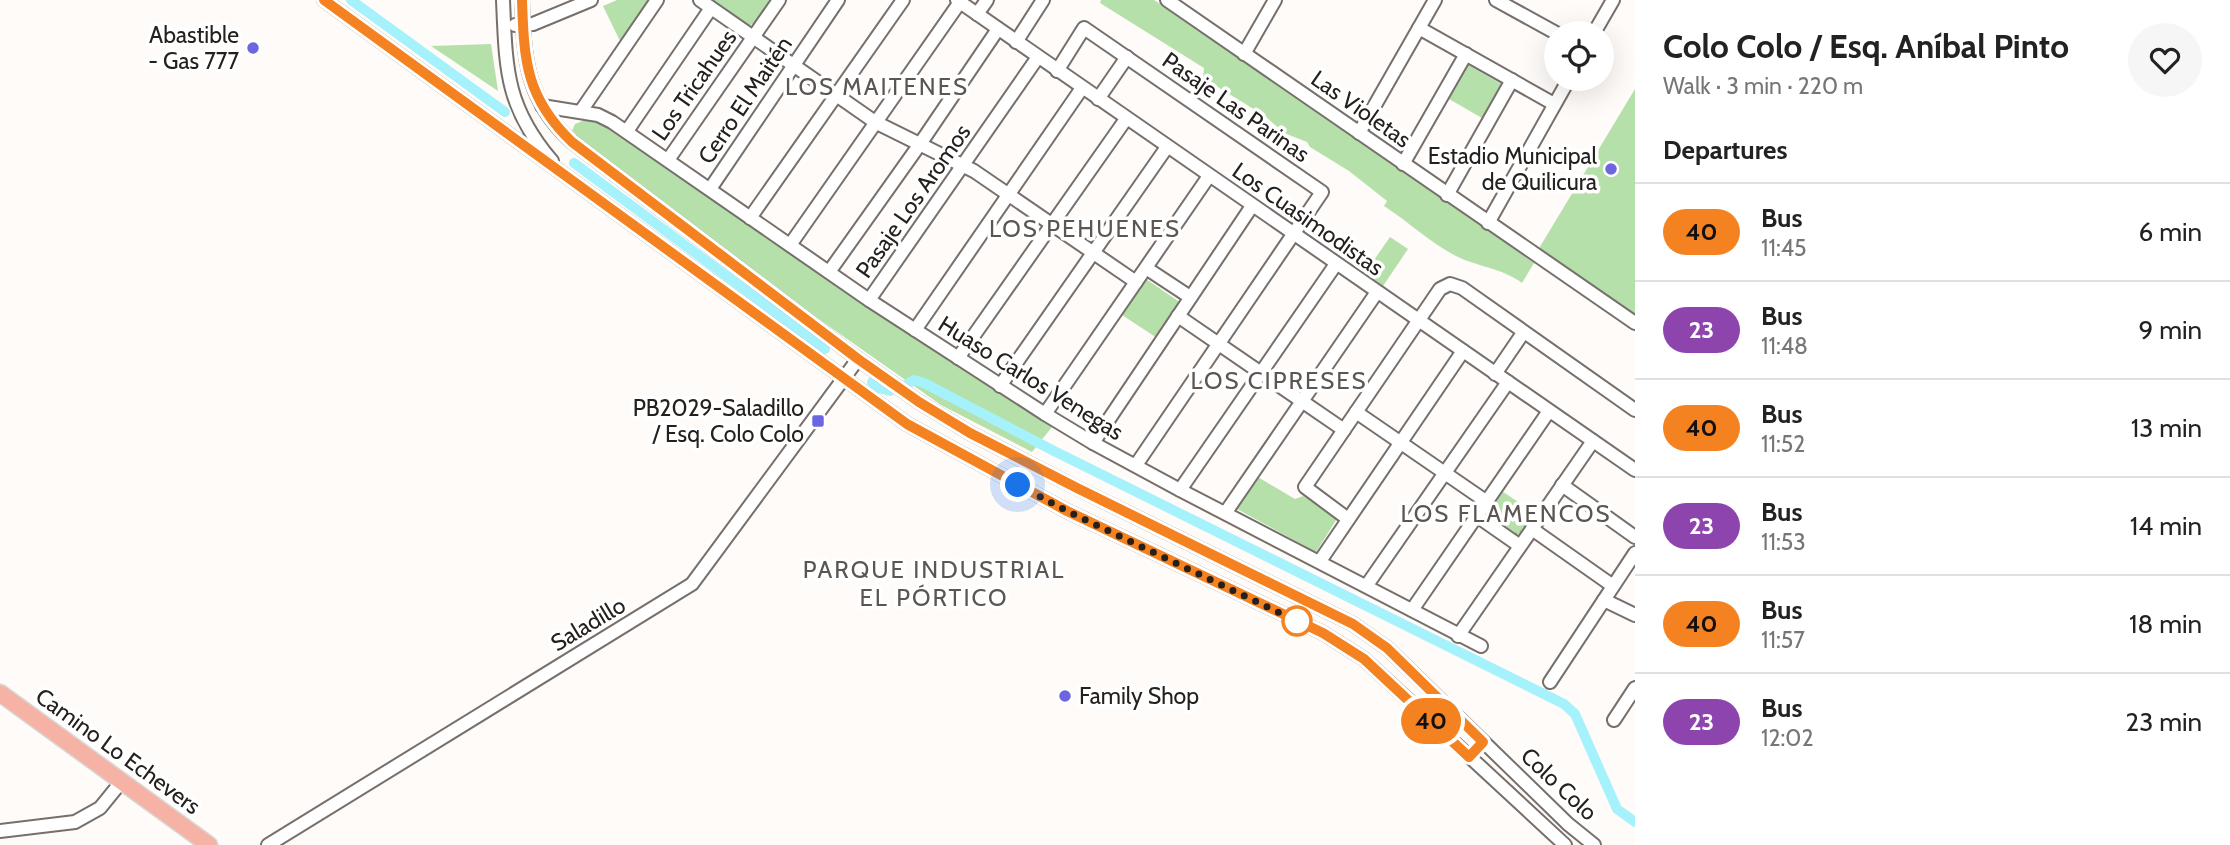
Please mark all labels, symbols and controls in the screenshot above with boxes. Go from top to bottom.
place label: Abastible - Gas 777 [148,21,239,75]
map controls [1544,21,1614,91]
button: locate [1544,21,1614,91]
button: heart [2128,23,2202,97]
street label: Los Tricahues [646,24,742,146]
text: Colo Colo / Esq. Aníbal Pinto [1663,26,2069,66]
street label: Cerro El Maitén [692,31,798,169]
marker: Abastible - Gas 777 [245,40,261,56]
street label: Pasaje Las Parinas [1157,46,1315,168]
street label: Las Violetas [1306,64,1416,154]
district label: LOS MAITENES [785,72,969,101]
text: Walk · 3 min · 220 m [1663,72,1863,100]
street label: Pasaje Los Aromos [850,119,976,283]
text: Departures [1663,134,1787,166]
place label: Estadio Municipal de Quilicura [1428,142,1598,196]
street label: Los Cuasimodistas [1227,156,1389,282]
marker: Estadio Municipal de Quilicura [1603,161,1619,177]
text: Bus [1761,202,1802,234]
district label: LOS PEHUENES [989,214,1181,243]
text: 6 min [2139,216,2202,248]
text: 40 [1686,217,1717,246]
text: 11:45 [1761,234,1807,262]
text: Bus [1761,300,1802,332]
street label: Huaso Carlos Venegas [933,310,1129,446]
text: 9 min [2139,314,2202,346]
text: 23 [1689,315,1714,344]
text: 11:48 [1761,332,1808,360]
district label: LOS CIPRESES [1190,366,1368,395]
place label: PB2029-Saladillo / Esq. Colo Colo [633,394,804,448]
text: Bus [1761,398,1802,430]
text: 13 min [2131,412,2202,444]
marker: PB2029-Saladillo / Esq. Colo Colo [810,413,826,429]
text: 40 [1686,413,1717,442]
text: 11:52 [1761,430,1805,458]
your location [1000,467,1035,502]
text: Bus [1761,496,1802,528]
district label: LOS FLAMENCOS [1400,499,1612,528]
text: 14 min [2130,510,2202,542]
text: 23 [1689,511,1714,540]
text: 11:53 [1761,528,1806,556]
district label: PARQUE INDUSTRIAL EL PÓRTICO [803,555,1065,612]
street label: Saladillo [546,591,630,657]
text: Bus [1761,594,1802,626]
unlabelled marker [1282,606,1312,636]
text: 18 min [2129,608,2202,640]
text: 40 [1686,609,1717,638]
text: 11:57 [1761,626,1805,654]
street label: Camino Lo Echevers [30,682,206,820]
place label: Family Shop [1079,682,1199,710]
marker: Family Shop [1057,688,1073,704]
text: Bus [1761,692,1802,724]
line badge: 40 [1400,698,1462,744]
text: 40 [1415,706,1447,735]
text: 23 min [2126,706,2202,738]
text: 23 [1689,707,1714,736]
text: 12:02 [1761,724,1813,752]
street label: Colo Colo [1515,742,1603,826]

